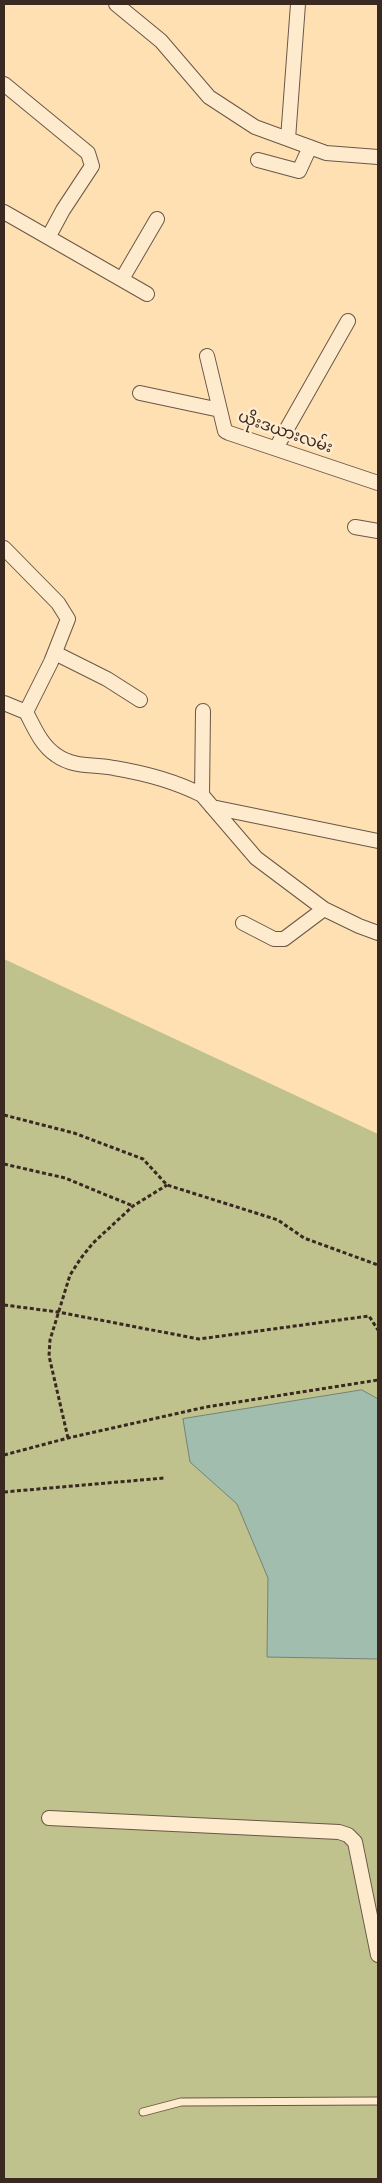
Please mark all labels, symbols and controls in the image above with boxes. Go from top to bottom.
street label: ယိုးဒယားလမ်း [235,408,335,458]

